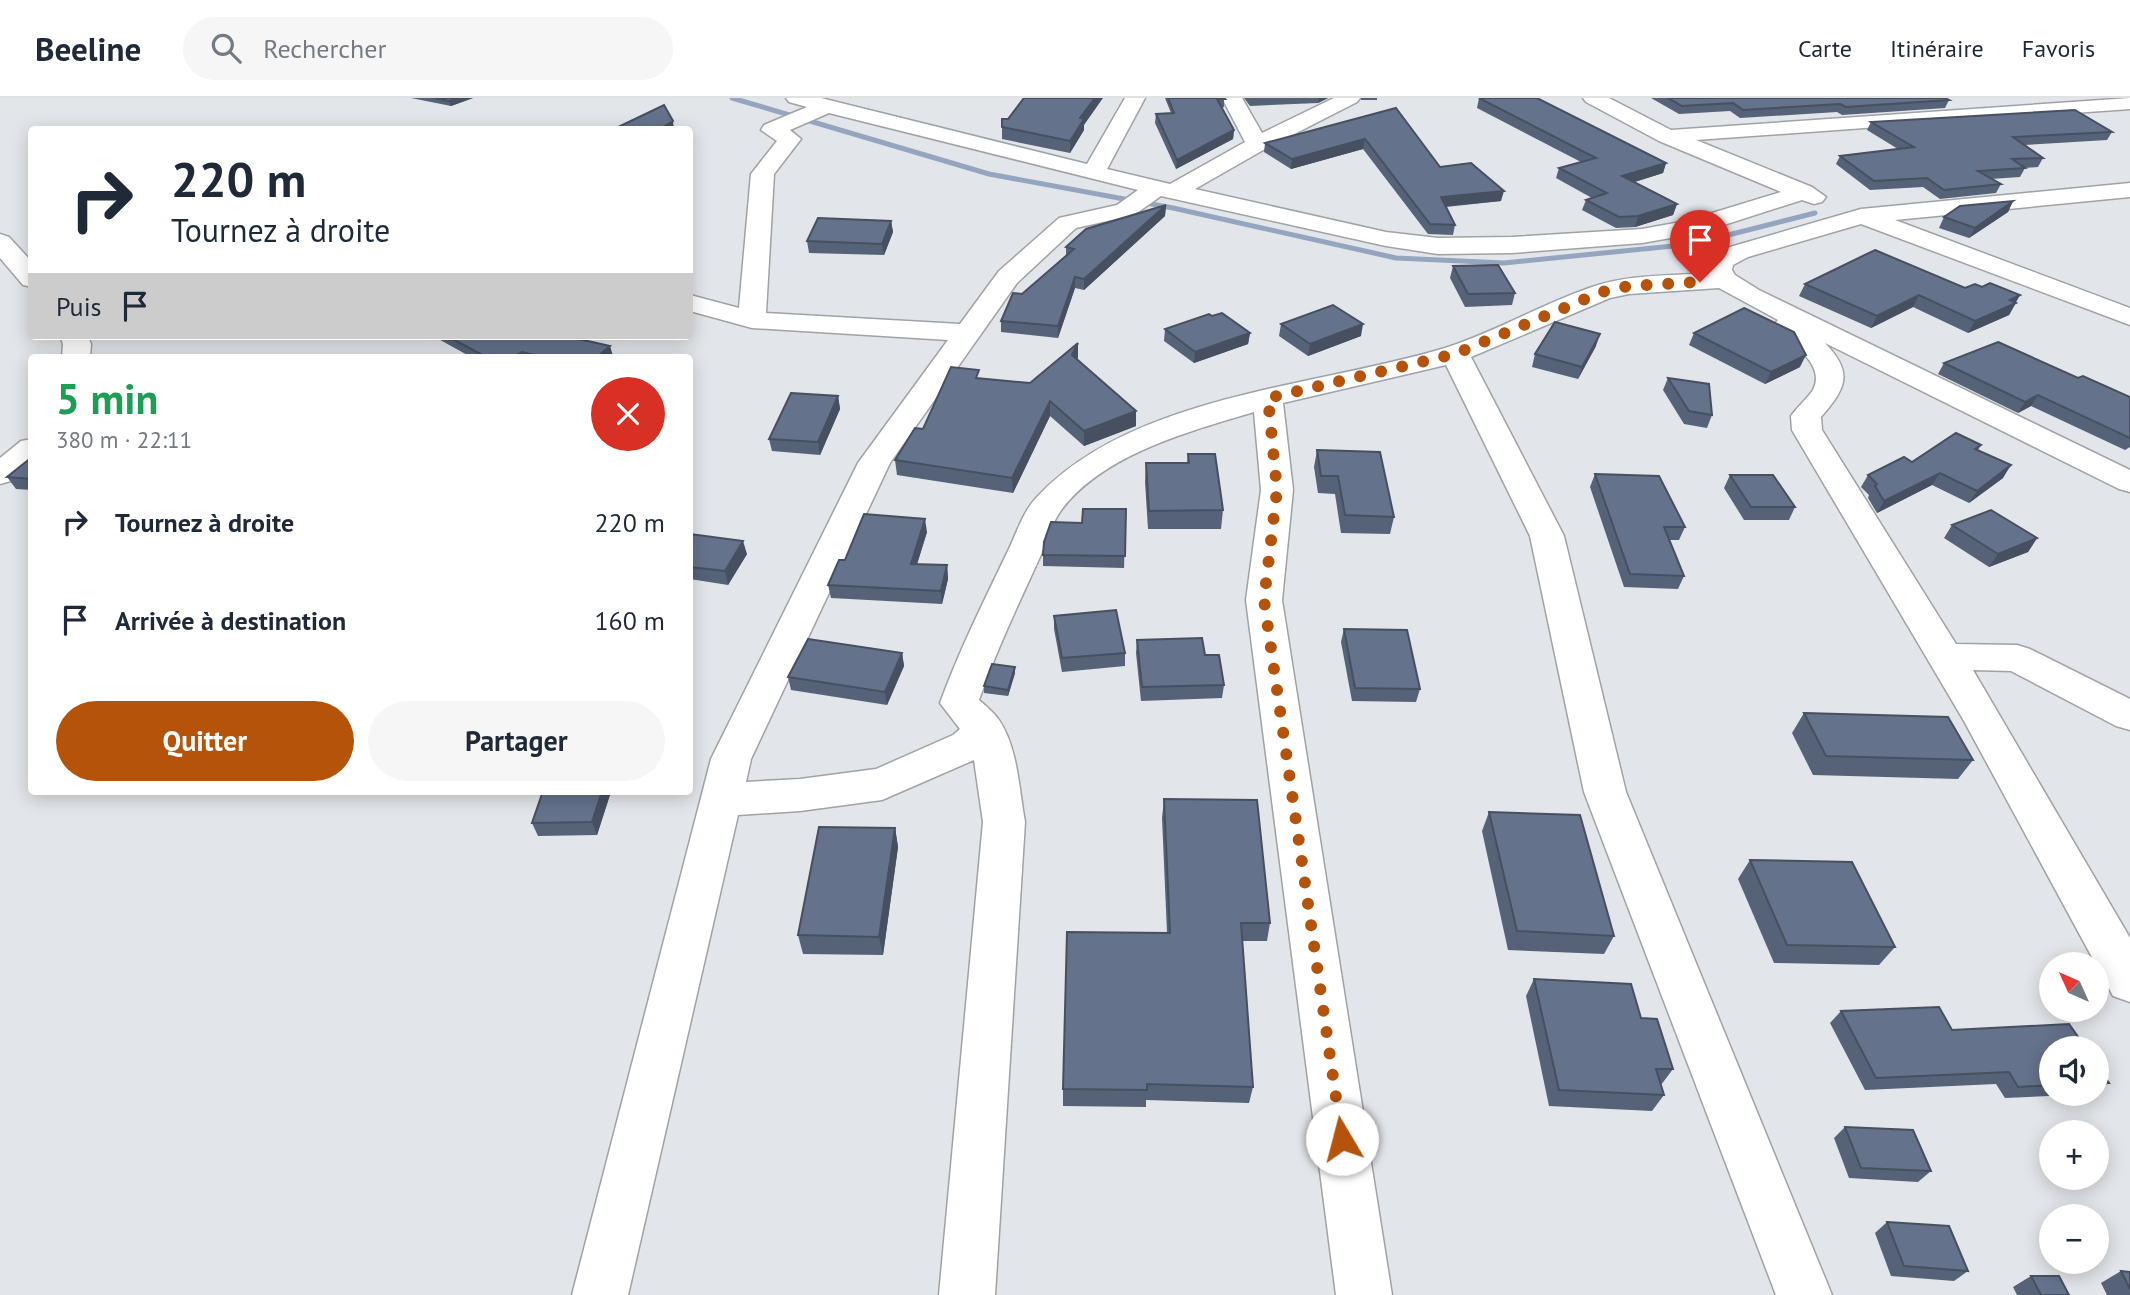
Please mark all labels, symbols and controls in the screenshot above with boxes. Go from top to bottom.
search box [183,17,673,80]
text: Beeline [35,27,141,70]
icon: search [207,29,245,67]
text: Rechercher [263,32,386,65]
text: Carte [1798,33,1852,64]
text: Itinéraire [1890,33,1984,64]
text: Favoris [2022,33,2095,64]
text: 220 m [171,147,306,211]
icon: right [56,154,147,245]
text: Tournez à droite [171,209,390,251]
pin [1670,210,1730,282]
icon: arrive [1681,221,1719,259]
icon: arrive [116,287,154,325]
text: Puis [56,290,102,323]
text: 5 min [56,371,158,426]
button: close [591,377,665,451]
text: 380 m · 22:11 [56,425,192,454]
icon: right [56,503,94,541]
text: Tournez à droite [115,506,294,539]
text: 220 m [594,506,665,539]
icon: arrive [56,601,94,639]
text: Arrivée à destination [115,604,346,637]
text: 160 m [594,604,665,637]
button: Quitter [56,701,354,781]
button: Partager [368,701,665,781]
north arrow [2039,952,2109,1022]
map controls [2039,952,2109,1274]
button: sound [2039,1036,2109,1106]
position arrow [1305,1102,1379,1176]
button: + [2039,1120,2109,1190]
button: − [2039,1204,2109,1274]

